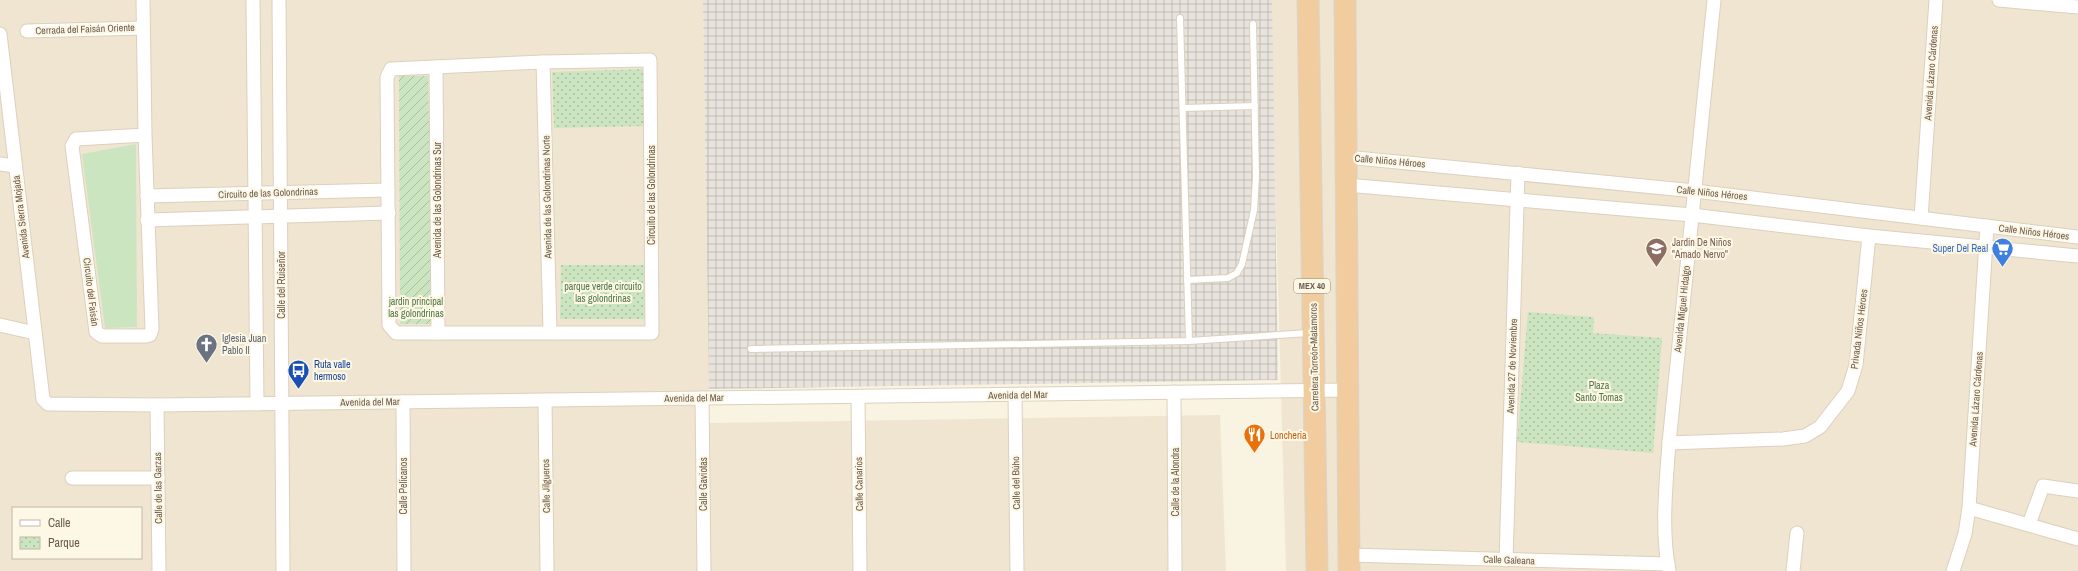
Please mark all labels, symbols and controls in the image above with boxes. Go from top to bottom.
street label: Cerrada del Faisán Oriente [35,21,135,37]
street label: Avenida Lázaro Cárdenas [1921,25,1941,122]
street label: Avenida de las Golondrinas Norte [539,135,555,260]
street label: Avenida de las Golondrinas Sur [431,142,444,259]
street label: Circuito de las Golondrinas [645,145,658,245]
street label: Calle Niños Héroes [1354,151,1426,171]
street label: Avenida Sierra Mojada [9,174,33,260]
street label: Calle Niños Héroes [1676,183,1748,203]
street label: Circuito de las Golondrinas [218,185,318,201]
street label: Calle Niños Héroes [1998,221,2070,243]
school or university icon: Jardin De Niños "Amado Nervo" [1643,235,1669,268]
supermarket icon: Super Del Real [1990,235,2016,268]
place label: Jardin De Niños "Amado Nervo" [1672,236,1731,261]
place label: Super Del Real [1932,242,1988,255]
street label: Calle del Ruiseñor [275,251,288,319]
street label: Circuito del Faisán [80,257,102,327]
street label: Avenida Miguel Hidalgo [1671,264,1693,354]
road number: MEX 40 [1294,279,1330,293]
park label: parque verde circuito las golondrinas [564,280,642,305]
street label: Privada Niños Héroes [1848,288,1870,370]
park label: jardin principal las golondrinas [388,295,444,320]
street label: Carretera Torreón-Matamoros [1307,303,1321,411]
street label: Avenida 27 de Noviembre [1504,318,1520,415]
church icon: Iglesia Juan Pablo II [194,331,220,364]
place label: Iglesia Juan Pablo II [222,332,266,357]
street label: Avenida Lázaro Cárdenas [1966,351,1986,448]
bus stop icon: Ruta valle hermoso [285,357,311,390]
place label: Ruta valle hermoso [314,358,351,383]
park label: Plaza Santo Tomas [1575,379,1623,404]
street label: Avenida del Mar [987,388,1048,402]
street label: Avenida del Mar [663,391,724,405]
street label: Avenida del Mar [339,395,400,409]
restaurant icon: Loncheria [1242,422,1268,455]
place label: Loncheria [1270,429,1307,442]
street label: Calle de la Alondra [1169,447,1182,516]
street label: Calle de las Garzas [151,452,165,524]
street label: Calle del Búho [1009,456,1023,510]
street label: Calle Gaviotas [697,457,710,511]
street label: Calle Canarios [852,457,866,511]
street label: Calle Pelícanos [397,458,410,514]
street label: Calle Jilgueros [539,459,553,513]
legend [12,507,142,559]
text: Calle [48,515,70,531]
text: Parque [48,535,80,551]
street label: Calle Galeana [1483,553,1536,567]

